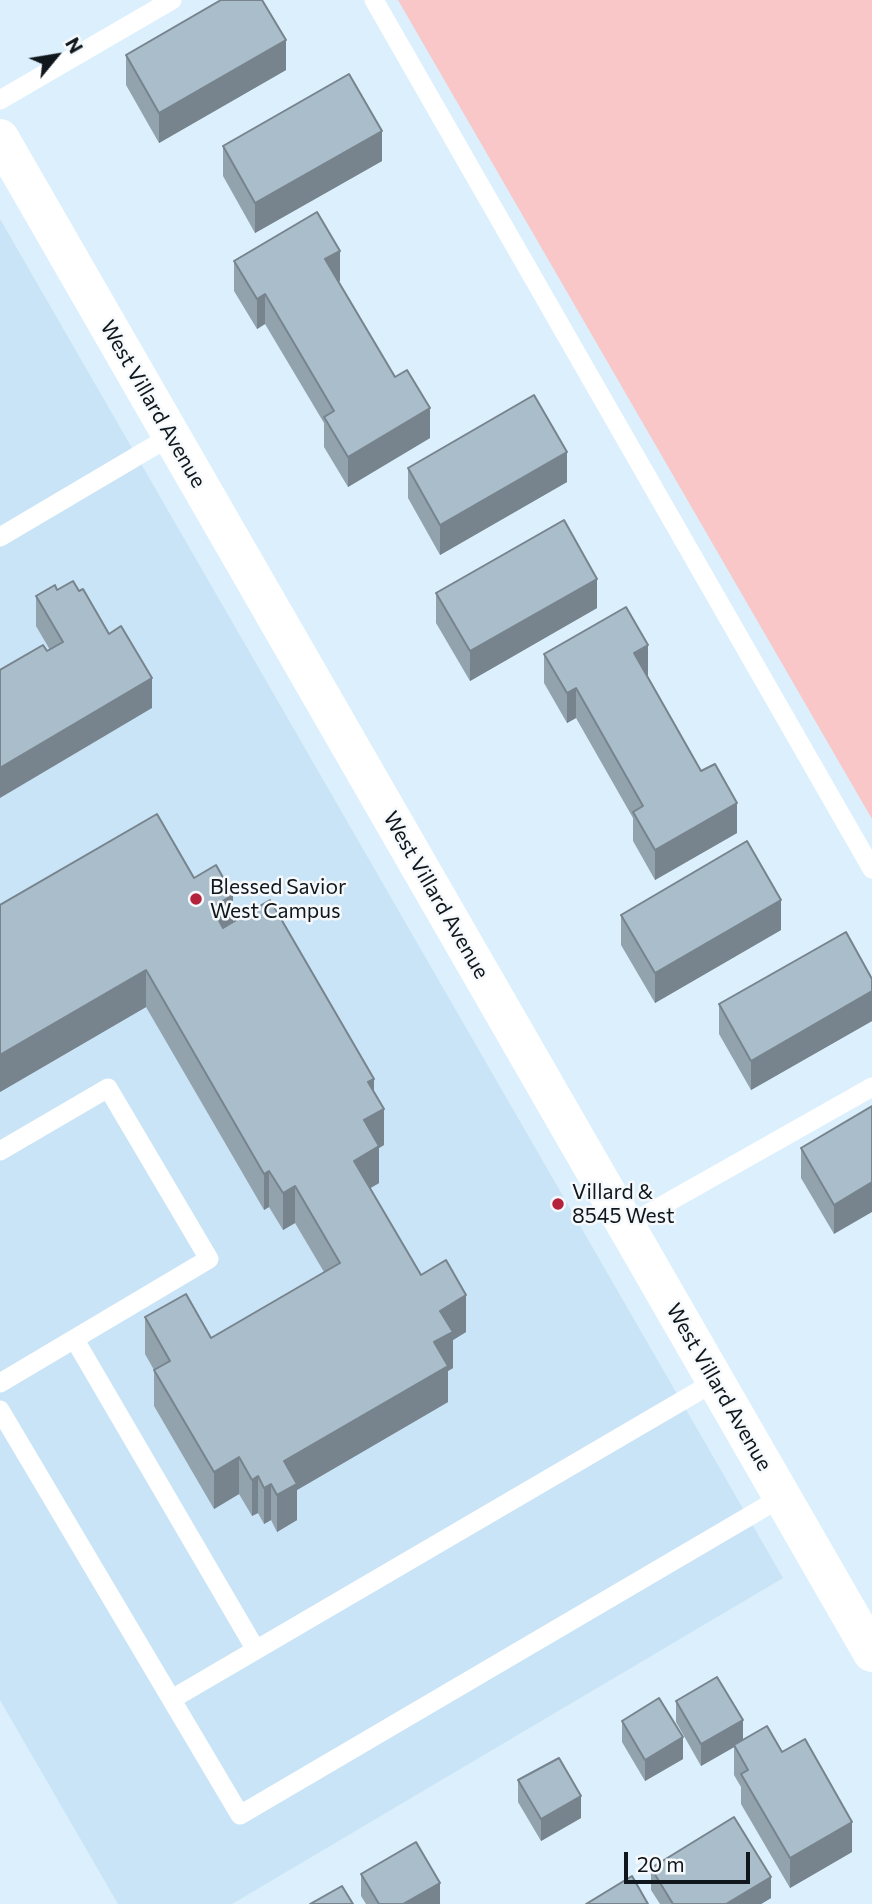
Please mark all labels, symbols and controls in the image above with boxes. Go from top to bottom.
north arrow [21,21,91,91]
text: N [61,33,88,57]
street label: West Villard Avenue [95,316,211,492]
street label: West Villard Avenue [378,807,494,983]
place label: Blessed Savior West Campus [210,874,346,924]
marker: Blessed Savior West Campus [188,891,204,907]
place label: Villard & 8545 West [572,1179,675,1229]
marker: Villard & 8545 West [550,1196,566,1212]
street label: West Villard Avenue [661,1299,777,1475]
scale bar [627,1838,753,1882]
text: 20 m [637,1851,685,1876]

